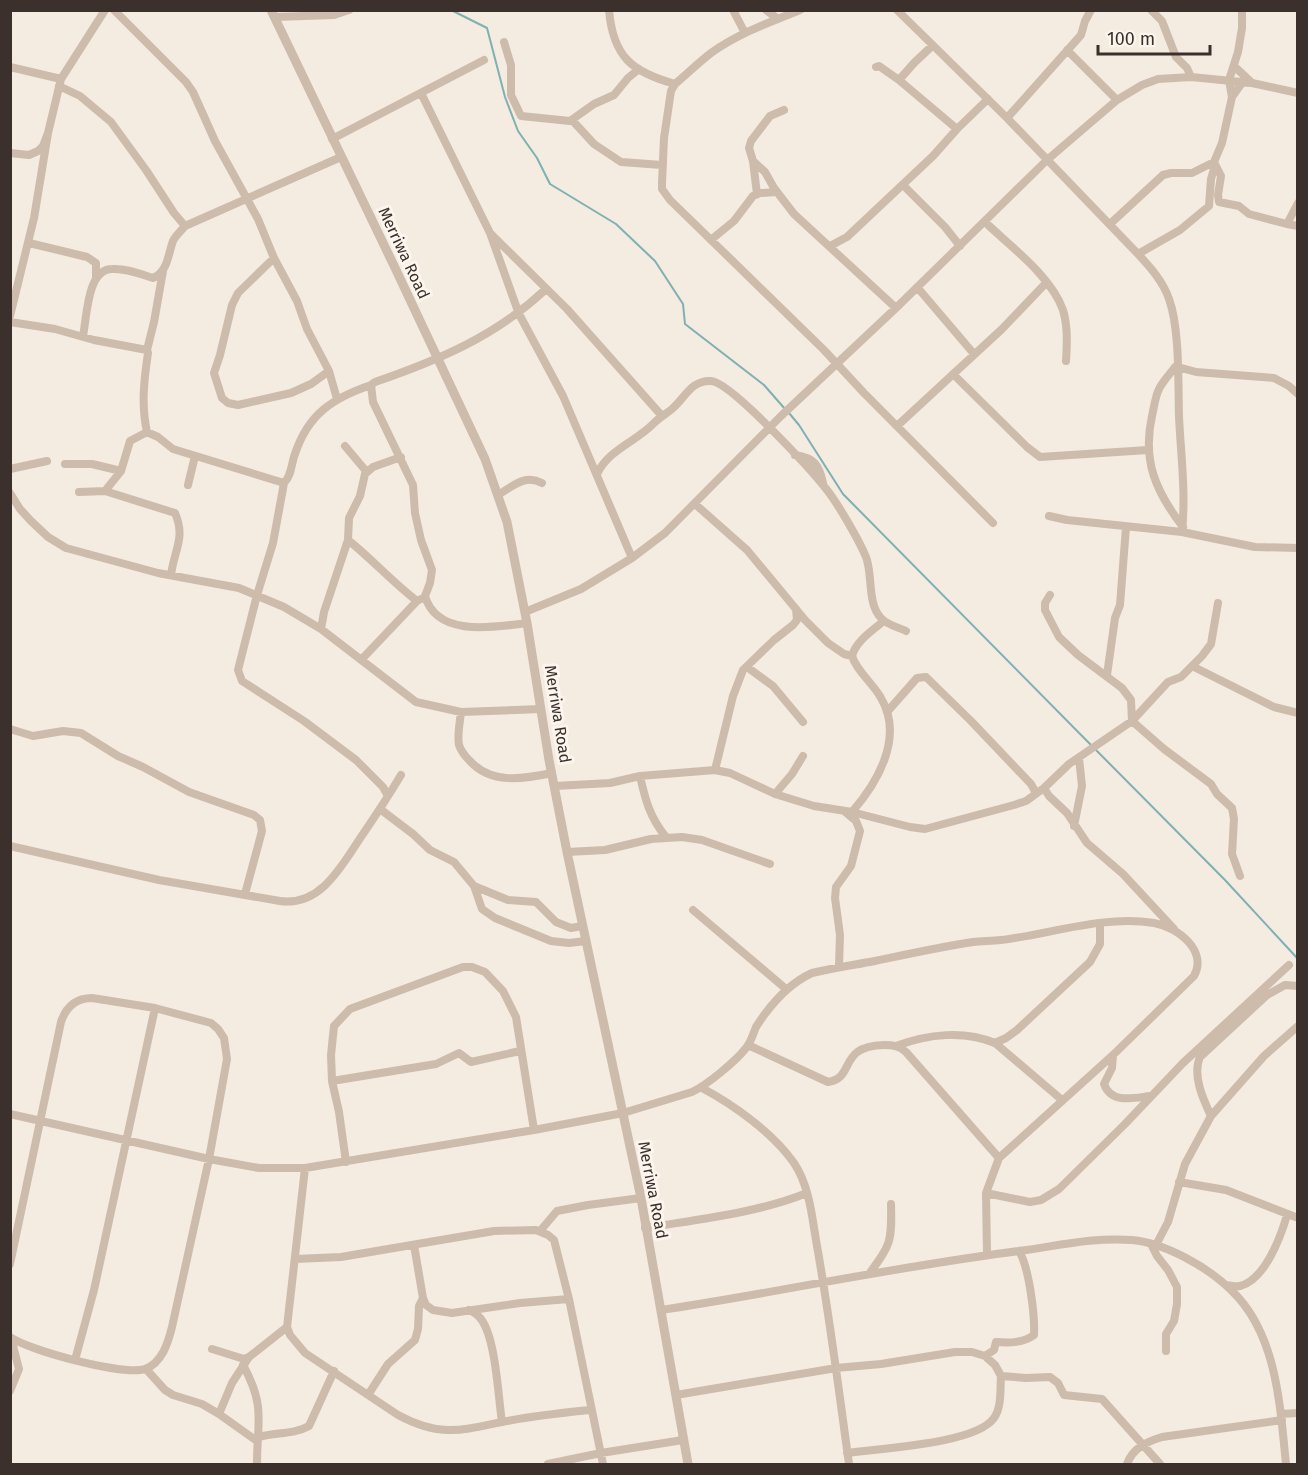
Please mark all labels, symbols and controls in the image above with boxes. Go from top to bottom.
scale bar [1098,18,1210,56]
text: 100 m [1107,28,1155,50]
street label: Merriwa Road [374,204,434,302]
street label: Merriwa Road [541,664,575,764]
street label: Merriwa Road [634,1140,672,1240]

